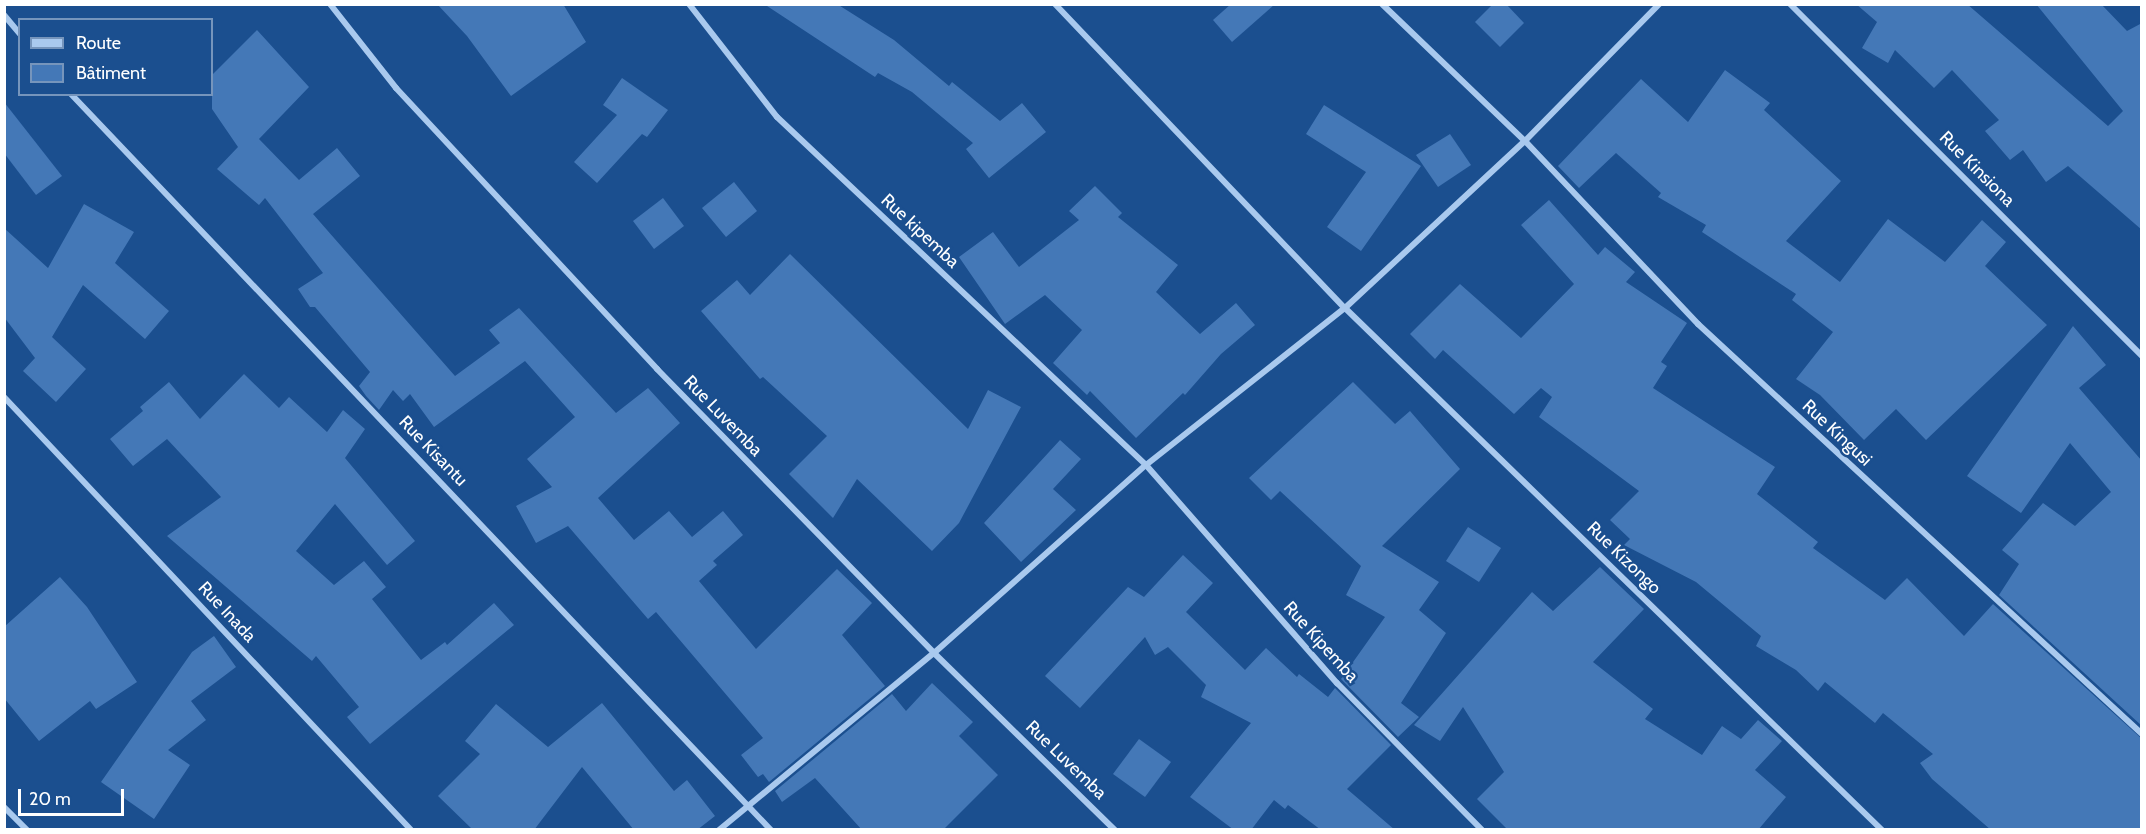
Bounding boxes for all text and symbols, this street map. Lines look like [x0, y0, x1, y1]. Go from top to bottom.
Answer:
legend [18, 18, 213, 96]
text: Route [76, 32, 121, 54]
text: Bâtiment [76, 62, 146, 84]
street label: Rue Kinsiona [1935, 127, 2019, 211]
street label: Rue kipemba [876, 189, 964, 273]
street label: Rue Luvemba [679, 371, 767, 461]
street label: Rue Kingusi [1798, 395, 1876, 471]
street label: Rue Kisantu [394, 411, 472, 491]
street label: Rue Kizongo [1582, 517, 1666, 599]
street label: Rue Inada [193, 577, 261, 647]
street label: Rue Kipemba [1279, 597, 1363, 687]
street label: Rue Luvemba [1021, 716, 1111, 804]
scale bar [21, 777, 128, 815]
text: 20 m [29, 788, 71, 810]

